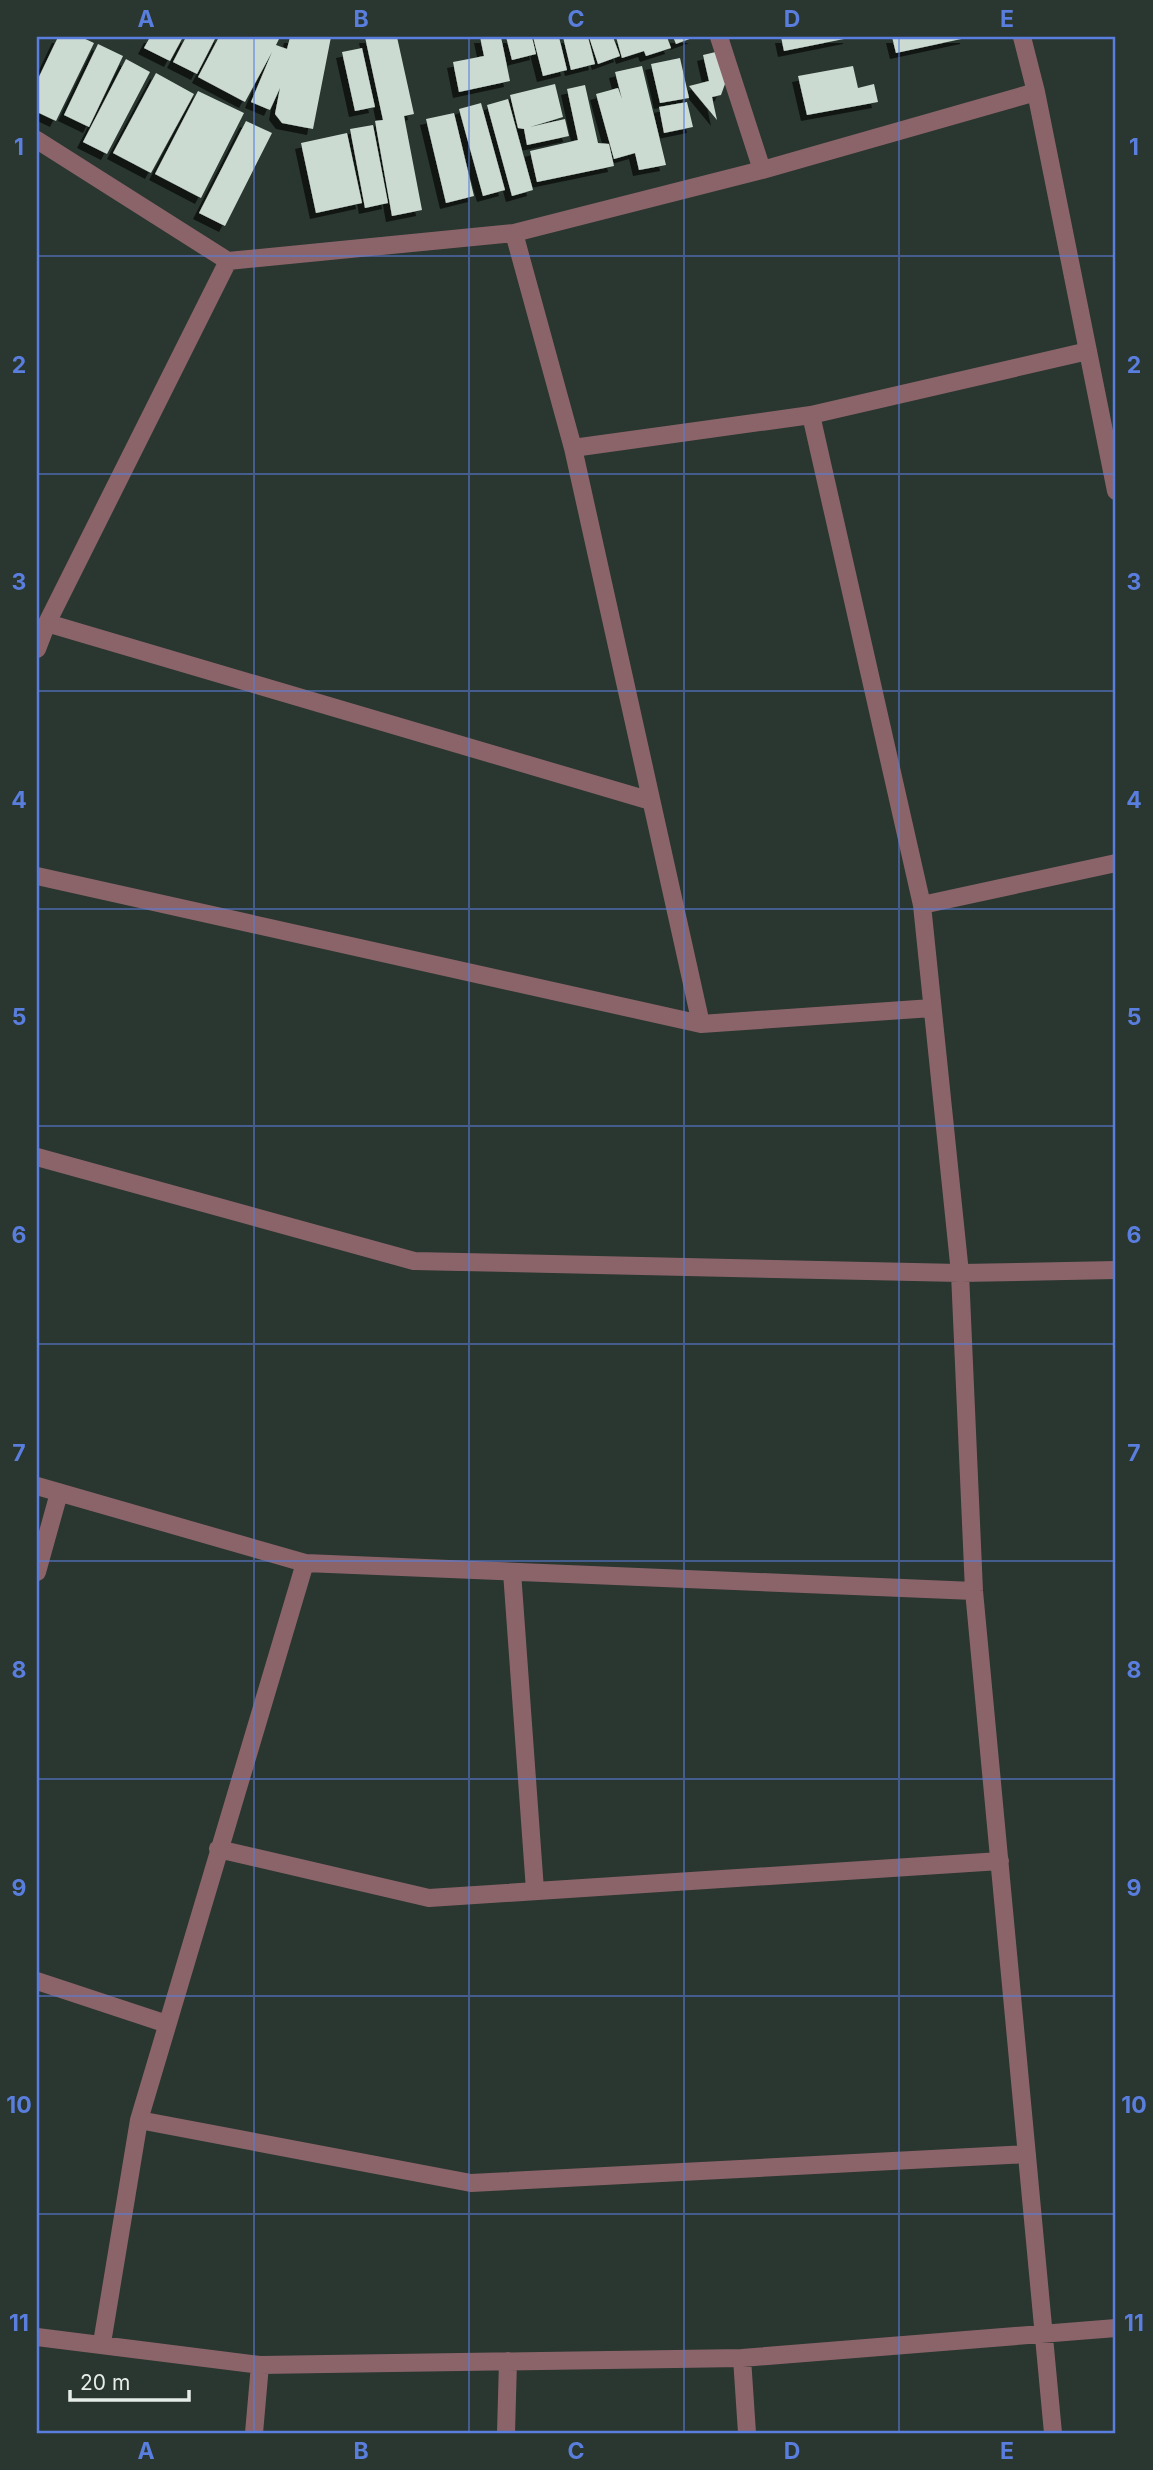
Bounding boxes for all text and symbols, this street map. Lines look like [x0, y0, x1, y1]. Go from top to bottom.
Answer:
text: A [137, 5, 155, 33]
text: B [353, 5, 369, 33]
text: C [567, 5, 585, 33]
text: D [784, 5, 800, 33]
text: E [1000, 5, 1014, 33]
text: 1 [14, 133, 24, 161]
text: 1 [1129, 133, 1139, 161]
text: 2 [12, 351, 26, 379]
text: 2 [1127, 351, 1141, 379]
text: 3 [12, 568, 26, 596]
text: 3 [1127, 568, 1141, 596]
text: 4 [11, 786, 27, 814]
text: 4 [1126, 786, 1142, 814]
text: 5 [12, 1003, 26, 1031]
text: 5 [1127, 1003, 1141, 1031]
text: 6 [12, 1221, 26, 1249]
text: 6 [1127, 1221, 1141, 1249]
text: 7 [12, 1439, 26, 1467]
text: 7 [1127, 1439, 1141, 1467]
text: 8 [12, 1656, 26, 1684]
text: 8 [1127, 1656, 1141, 1684]
text: 9 [12, 1874, 26, 1902]
text: 9 [1127, 1874, 1141, 1902]
text: 10 [6, 2091, 32, 2119]
text: 10 [1121, 2091, 1147, 2119]
text: 11 [9, 2309, 29, 2337]
text: 11 [1124, 2309, 1144, 2337]
scale bar [70, 2358, 189, 2402]
text: 20 m [80, 2370, 130, 2395]
text: A [137, 2437, 155, 2465]
text: B [353, 2437, 369, 2465]
text: C [567, 2437, 585, 2465]
text: D [784, 2437, 800, 2465]
text: E [1000, 2437, 1014, 2465]

